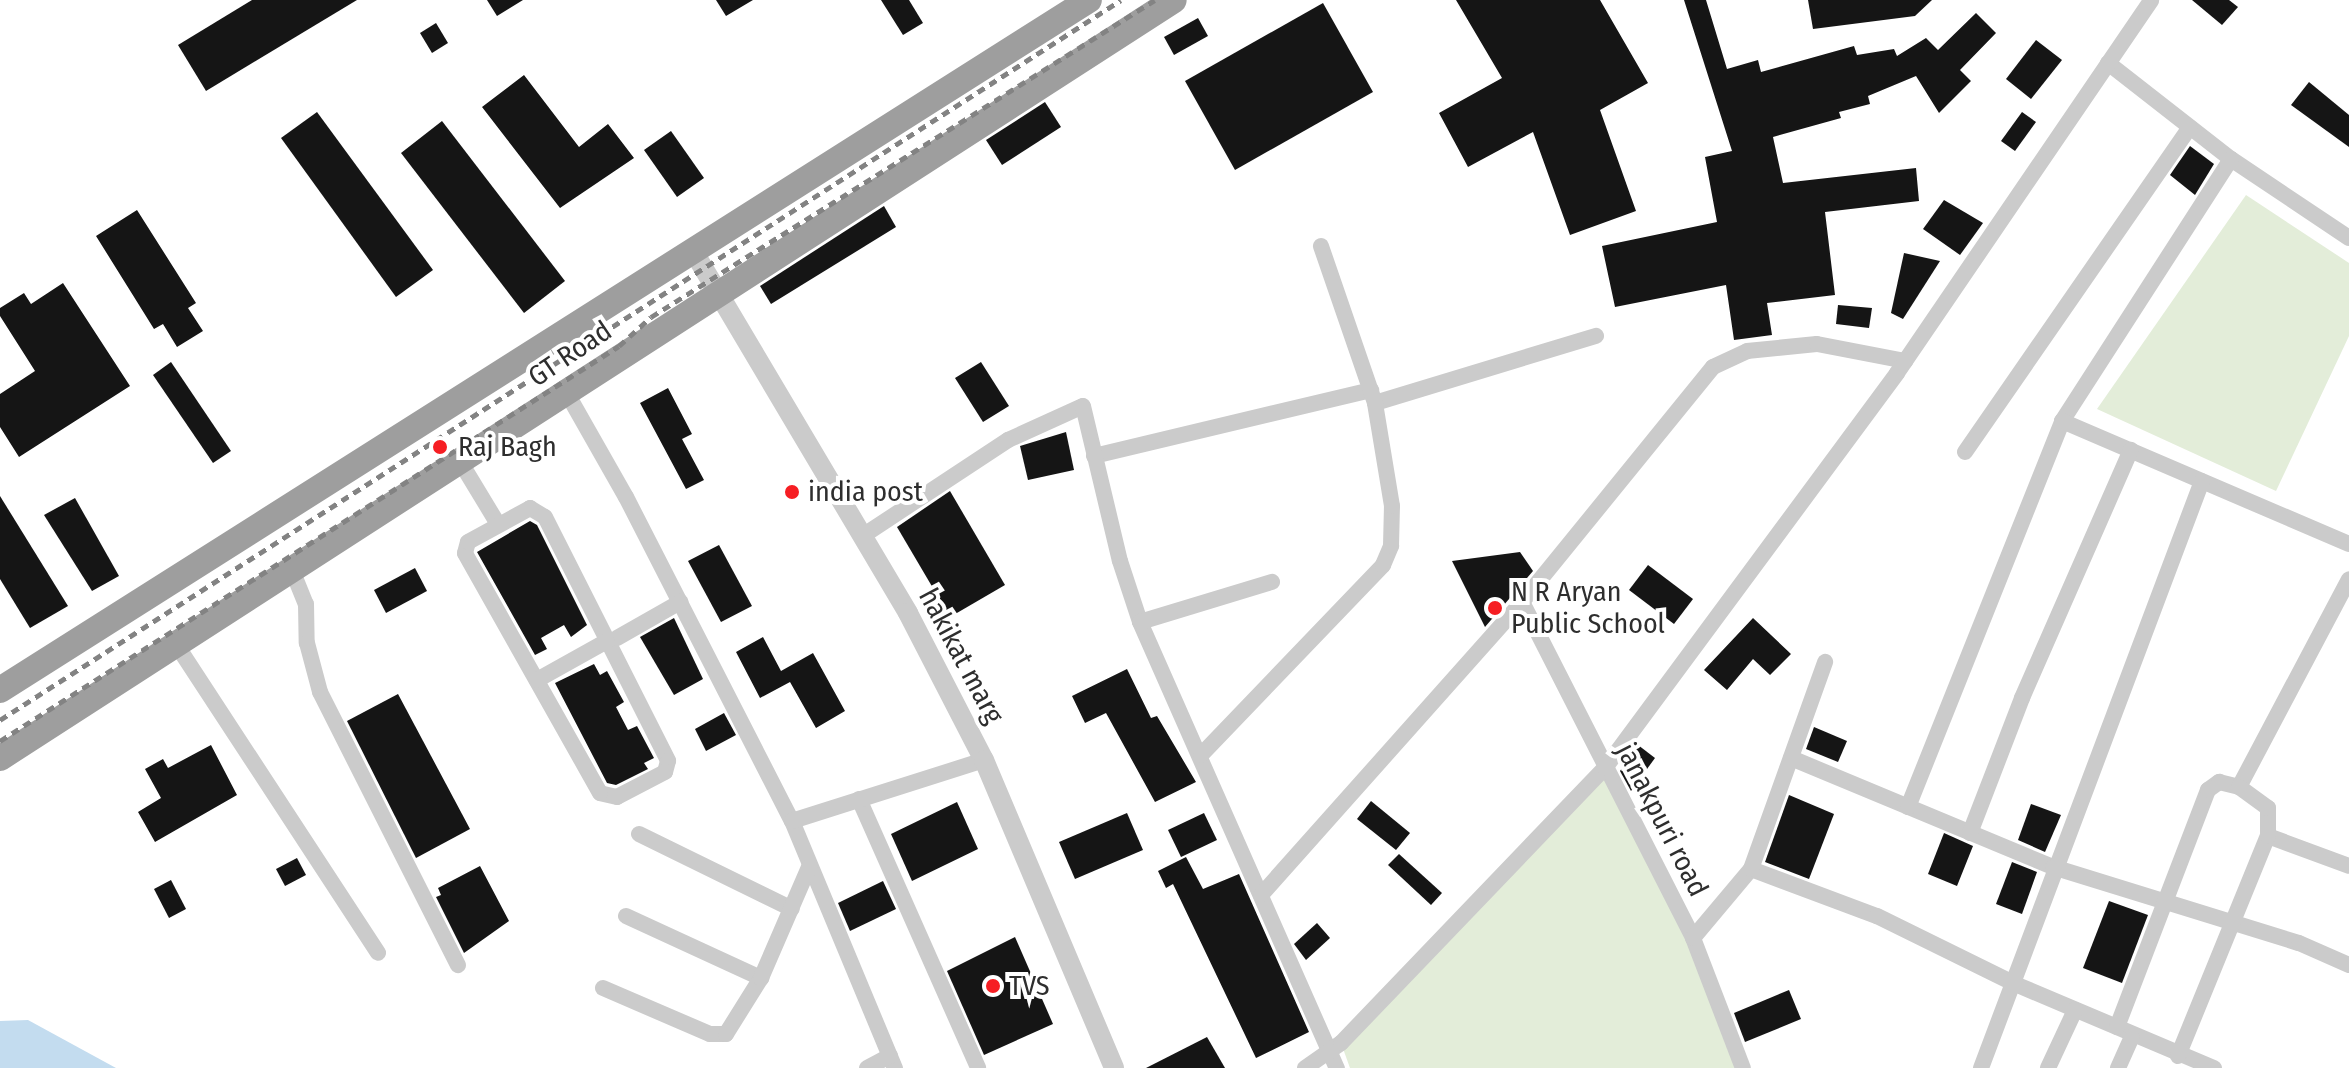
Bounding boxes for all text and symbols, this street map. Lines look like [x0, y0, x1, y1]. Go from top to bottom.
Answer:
street label: GT Road [522, 314, 618, 394]
place label: Raj Bagh [458, 430, 557, 464]
marker: Raj Bagh [429, 436, 451, 458]
place label: india post [808, 475, 923, 509]
marker: india post [783, 483, 801, 501]
place label: N R Aryan Public School [1511, 575, 1665, 641]
street label: hakikat marg [911, 583, 1011, 729]
marker: N R Aryan Public School [1486, 599, 1504, 617]
street label: janakpuri road [1609, 738, 1715, 902]
place label: TVS [1009, 969, 1050, 1003]
marker: TVS [984, 977, 1002, 995]

